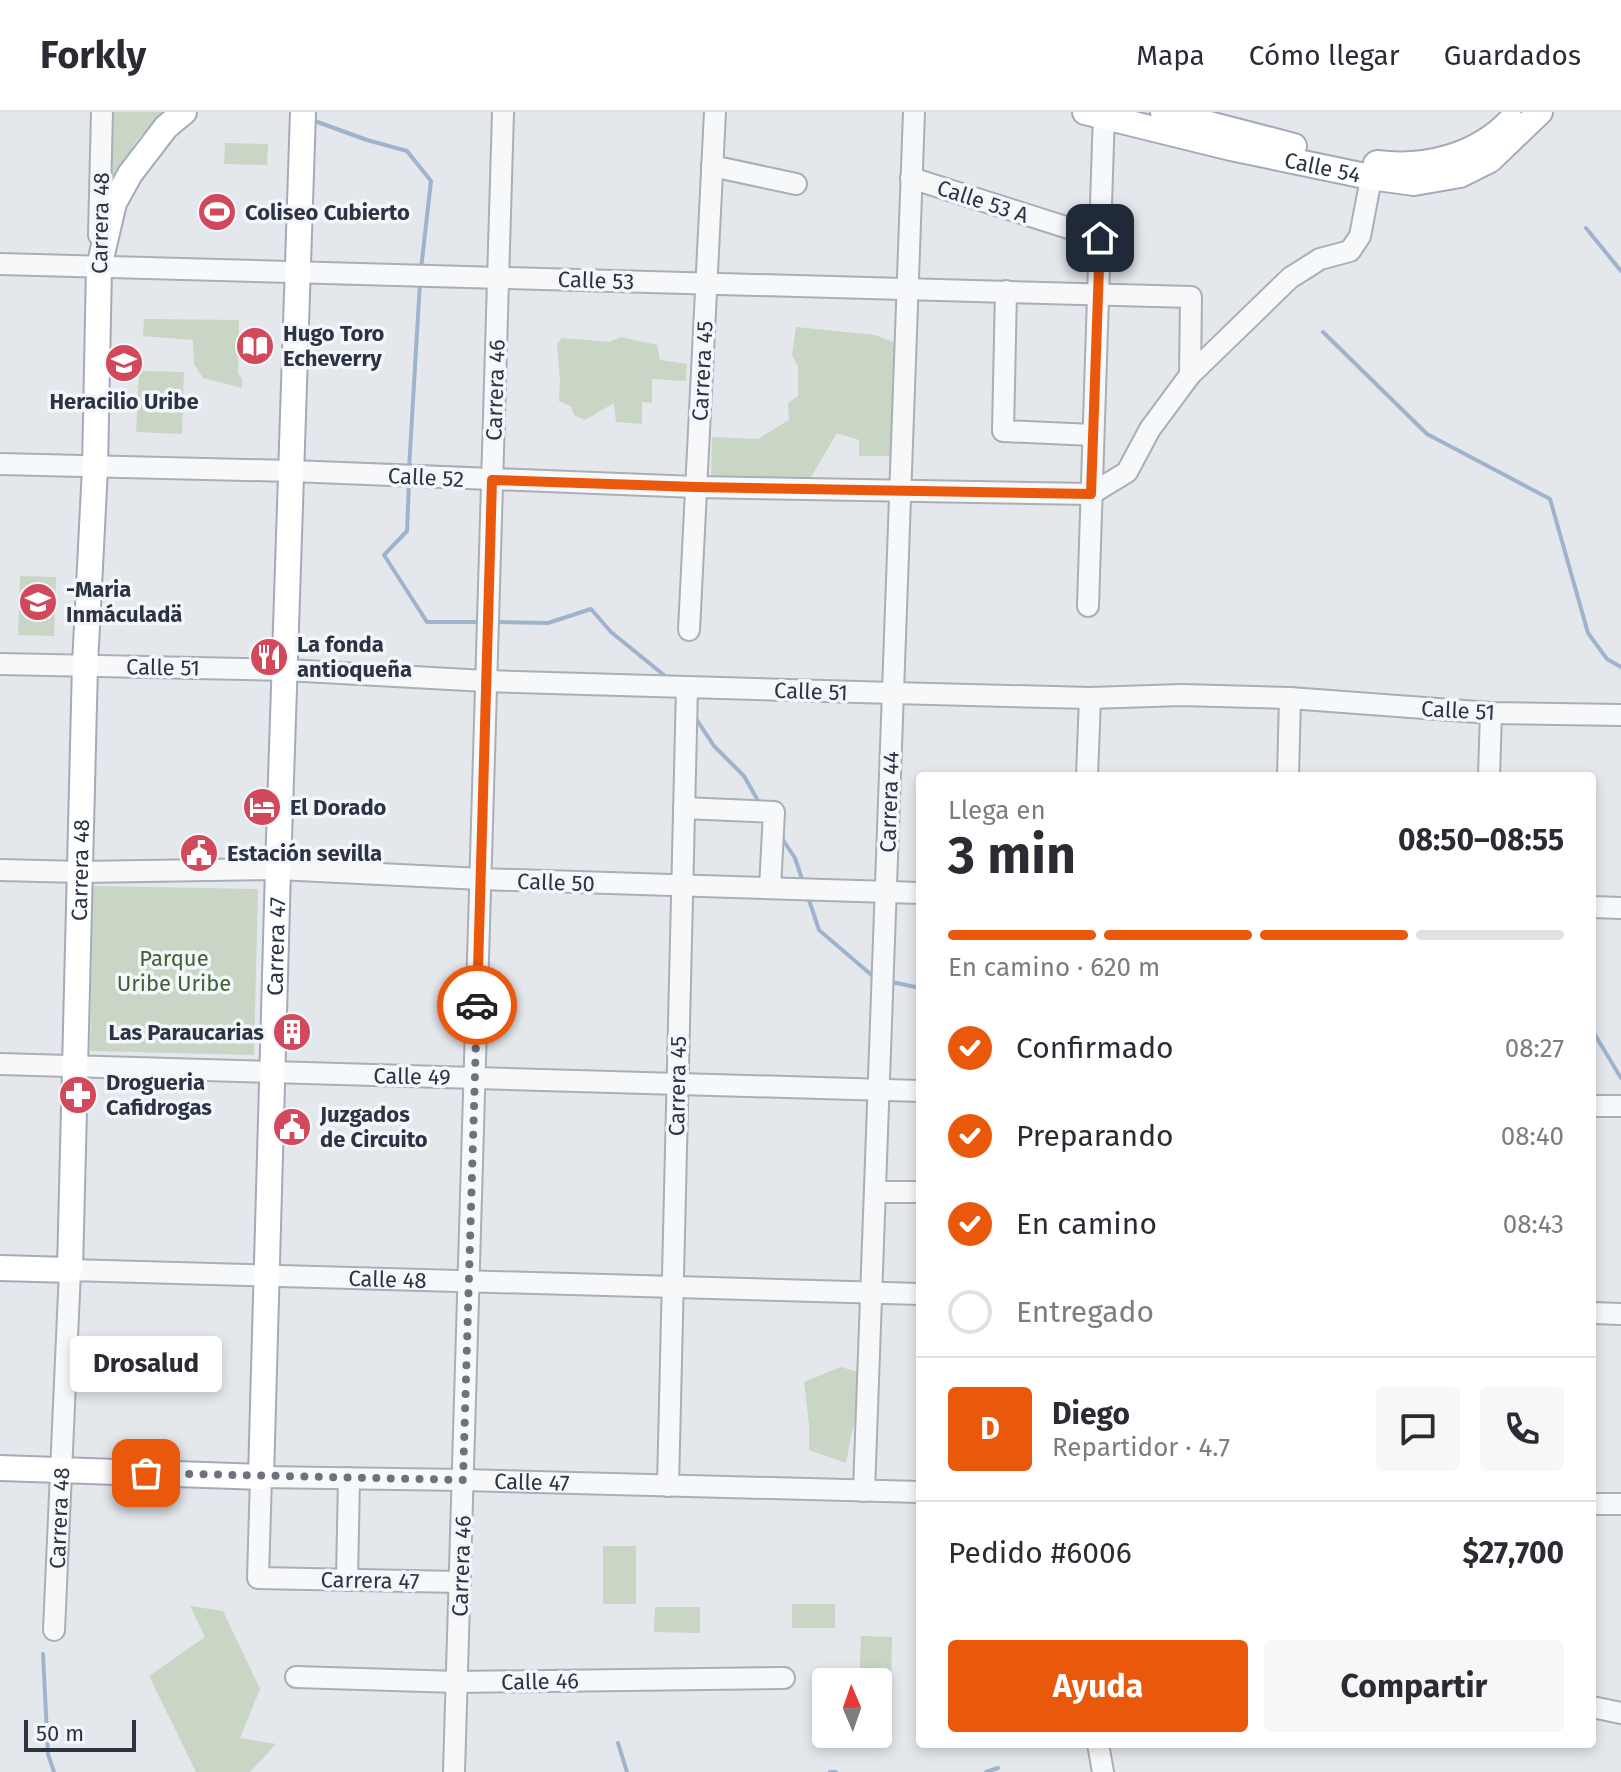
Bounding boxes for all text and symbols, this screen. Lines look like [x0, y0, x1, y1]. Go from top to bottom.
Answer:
text: Forkly [40, 32, 146, 78]
text: Mapa [1136, 39, 1205, 72]
text: Cómo llegar [1249, 39, 1400, 72]
text: Guardados [1444, 39, 1581, 72]
street label: Calle 54 [1282, 147, 1363, 189]
street label: Carrera 48 [86, 172, 115, 274]
street label: Calle 53 A [934, 174, 1032, 229]
sports icon: Coliseo Cubierto [196, 191, 238, 233]
place label: Coliseo Cubierto [245, 199, 410, 226]
pin [1066, 204, 1134, 272]
icon: home [1078, 216, 1122, 260]
street label: Calle 53 [557, 266, 635, 295]
place label: Hugo Toro Echeverry [283, 320, 385, 372]
street label: Carrera 45 [686, 320, 719, 422]
library icon: Hugo Toro Echeverry [234, 325, 276, 367]
street label: Carrera 46 [480, 339, 511, 441]
school or university icon: Heracilio Uribe [103, 342, 145, 384]
place label: Heracilio Uribe [49, 388, 199, 415]
street label: Calle 52 [387, 462, 465, 493]
place label: -Maria Inmáculadä [66, 576, 182, 628]
school or university icon: -Maria Inmáculadä [17, 581, 59, 623]
place label: La fonda antioqueña [297, 631, 412, 683]
restaurant icon: La fonda antioqueña [248, 636, 290, 678]
street label: Calle 51 [126, 653, 200, 682]
street label: Calle 51 [774, 677, 848, 706]
street label: Calle 51 [1420, 695, 1496, 726]
street label: Carrera 44 [874, 751, 905, 853]
hotel icon: El Dorado [241, 786, 283, 828]
place label: El Dorado [290, 794, 387, 821]
text: Llega en [948, 795, 1046, 826]
street label: Carrera 48 [66, 819, 95, 921]
text: 08:50–08:55 [1398, 822, 1564, 858]
text: 3 min [948, 824, 1076, 887]
public building icon: Estación sevilla [178, 832, 220, 874]
place label: Estación sevilla [227, 840, 382, 867]
street label: Calle 50 [517, 868, 595, 897]
street label: Carrera 47 [261, 896, 291, 996]
park label: Parque Uribe Uribe [117, 945, 231, 997]
text: En camino · 620 m [948, 952, 1160, 983]
courier [437, 965, 517, 1045]
icon: car [455, 983, 499, 1027]
building icon: Las Paraucarias [271, 1011, 313, 1053]
place label: Las Paraucarias [109, 1019, 264, 1046]
icon: check [948, 1026, 992, 1070]
text: Confirmado [1016, 1030, 1174, 1066]
text: 08:27 [1505, 1033, 1564, 1064]
street label: Carrera 45 [663, 1036, 692, 1136]
street label: Calle 49 [373, 1062, 451, 1091]
place label: Drogueria Cafidrogas [106, 1069, 212, 1121]
pharmacy icon: Drogueria Cafidrogas [57, 1074, 99, 1116]
place label: Juzgados de Circuito [319, 1101, 428, 1153]
public building icon: Juzgados de Circuito [271, 1106, 313, 1148]
icon: check [948, 1114, 992, 1158]
text: Preparando [1016, 1118, 1174, 1154]
text: 08:40 [1501, 1121, 1564, 1152]
icon: check [948, 1202, 992, 1246]
text: En camino [1016, 1206, 1157, 1242]
text: 08:43 [1503, 1209, 1564, 1240]
street label: Calle 48 [348, 1265, 427, 1294]
text: Entregado [1016, 1294, 1154, 1330]
callout: Drosalud [70, 1337, 222, 1393]
text: Drosalud [93, 1348, 199, 1379]
button: chat [1376, 1387, 1460, 1471]
button: phone [1480, 1387, 1564, 1471]
text: Diego [1052, 1396, 1130, 1432]
text: D [980, 1411, 1000, 1447]
text: Repartidor · 4.7 [1052, 1432, 1230, 1463]
pin [112, 1439, 180, 1507]
icon: bag [124, 1451, 168, 1495]
street label: Carrera 48 [44, 1467, 75, 1570]
street label: Calle 47 [494, 1468, 570, 1497]
street label: Carrera 46 [446, 1515, 477, 1617]
text: Pedido #6006 [948, 1535, 1132, 1571]
text: $27,700 [1463, 1535, 1564, 1571]
street label: Carrera 47 [320, 1566, 420, 1595]
button: Ayuda [948, 1640, 1248, 1732]
button: Compartir [1264, 1640, 1564, 1732]
street label: Calle 46 [501, 1667, 579, 1696]
north arrow [812, 1668, 892, 1748]
map controls [812, 1668, 892, 1748]
scale bar [24, 1716, 136, 1752]
text: 50 m [36, 1720, 84, 1747]

